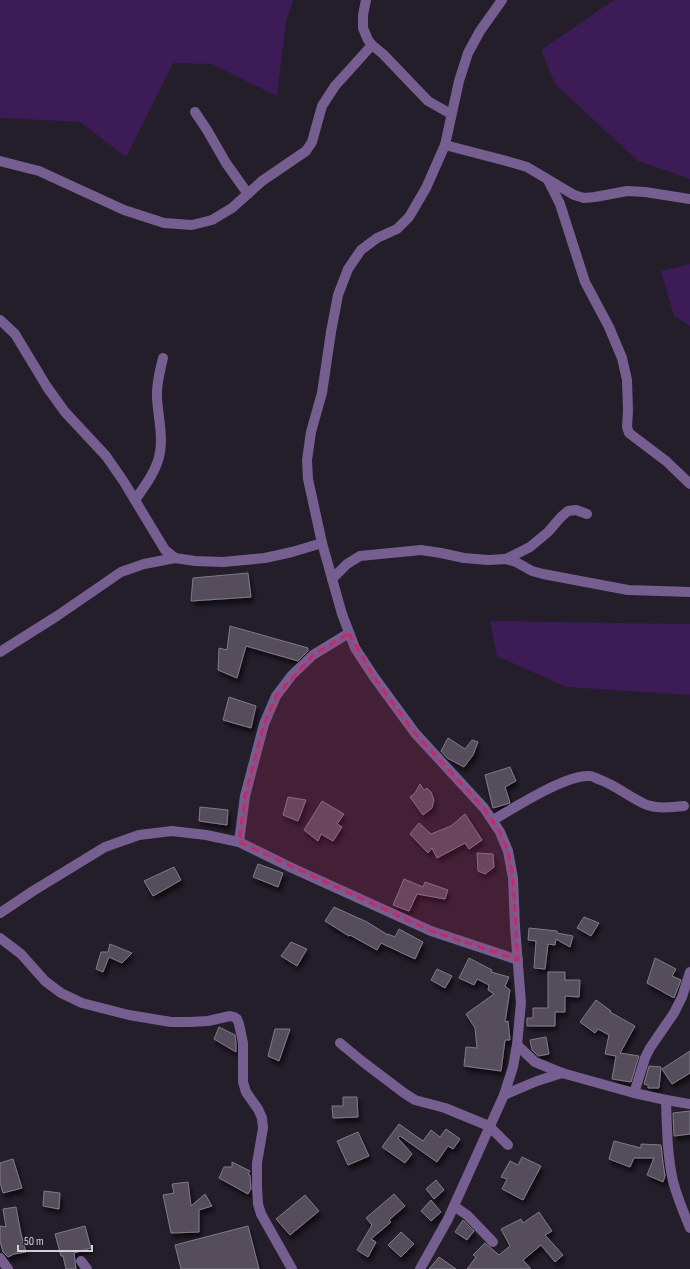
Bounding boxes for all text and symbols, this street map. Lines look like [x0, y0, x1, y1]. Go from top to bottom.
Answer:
scale bar [18, 1227, 92, 1253]
text: 50 m [24, 1234, 44, 1249]

